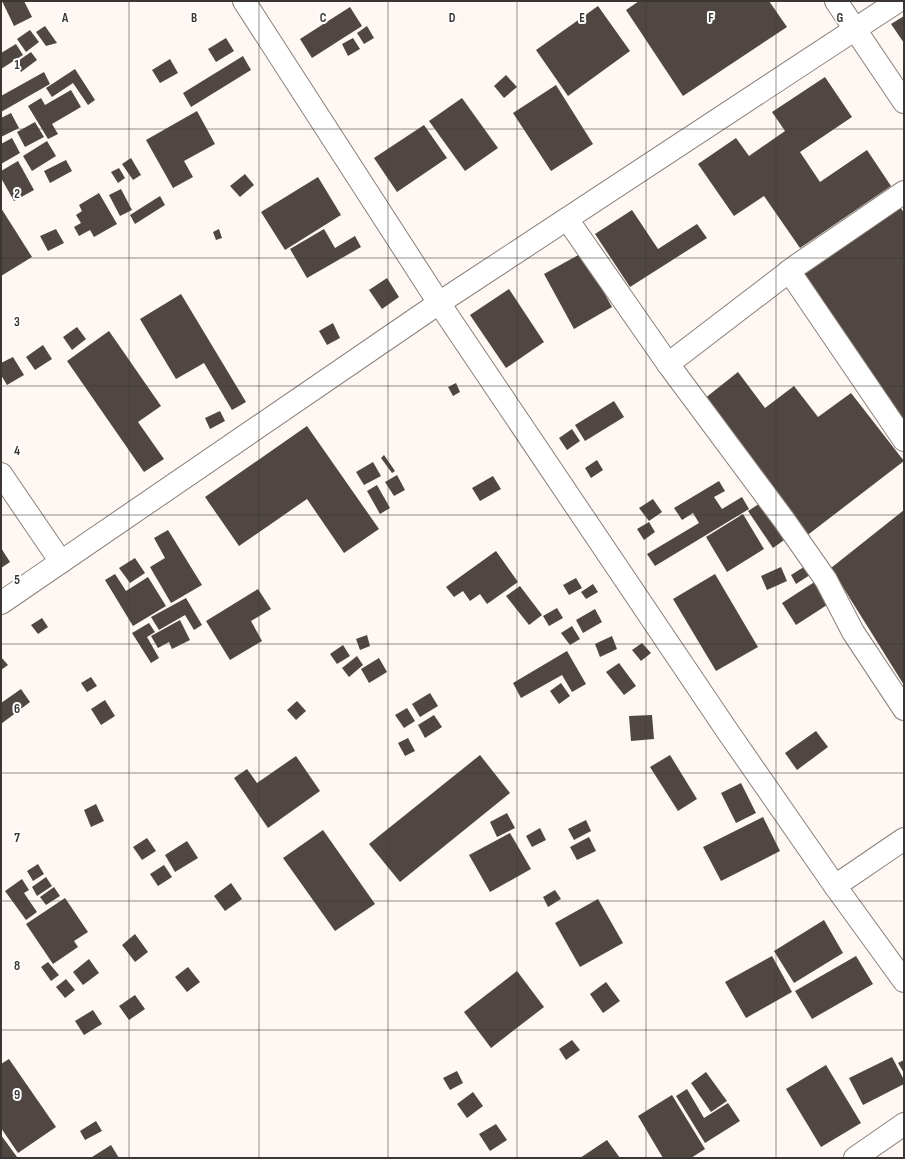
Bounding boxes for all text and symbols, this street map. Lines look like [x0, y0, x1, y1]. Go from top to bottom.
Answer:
text: A [61, 10, 69, 26]
text: B [191, 10, 197, 26]
text: C [320, 10, 327, 26]
text: D [449, 10, 456, 26]
text: E [579, 10, 585, 26]
text: F [708, 10, 714, 26]
text: G [837, 10, 844, 26]
text: 1 [14, 57, 20, 73]
text: 2 [14, 186, 20, 202]
text: 3 [14, 314, 20, 330]
text: 4 [14, 443, 20, 459]
text: 5 [14, 572, 20, 588]
text: 6 [14, 701, 20, 717]
text: 7 [14, 830, 20, 846]
text: 8 [14, 958, 20, 974]
text: 9 [14, 1087, 20, 1103]

